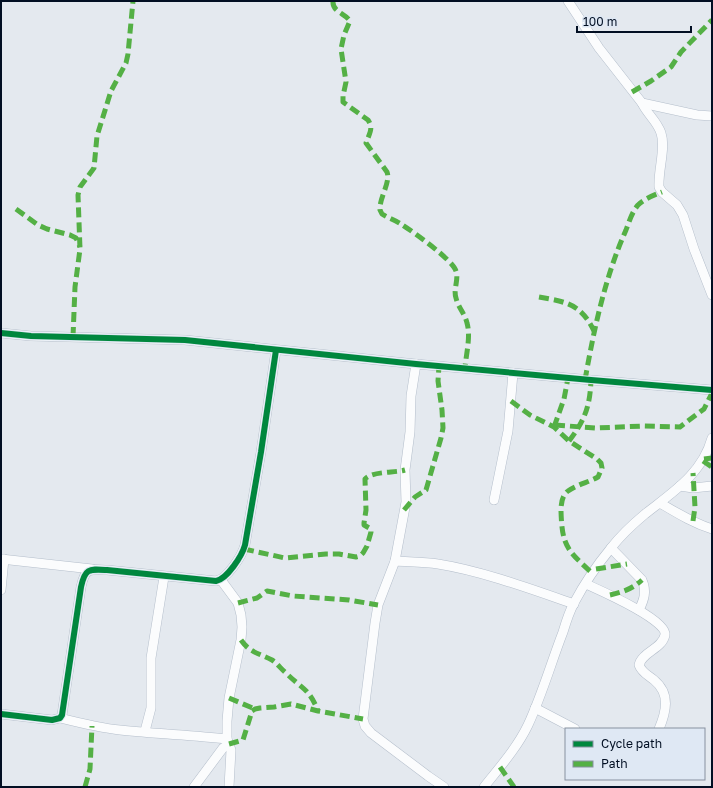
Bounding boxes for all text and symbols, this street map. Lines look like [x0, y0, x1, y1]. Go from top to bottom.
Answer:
scale bar [577, 8, 691, 34]
text: 100 m [583, 14, 617, 29]
legend [565, 728, 705, 780]
text: Cycle path [601, 736, 662, 751]
text: Path [601, 756, 628, 771]

